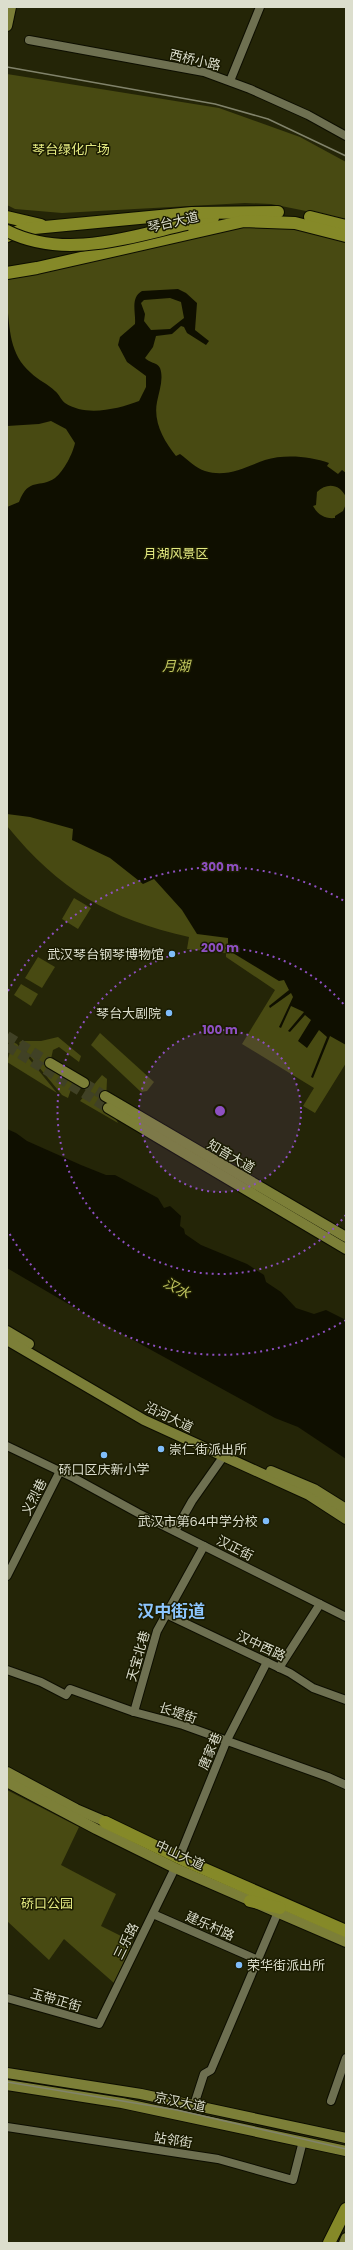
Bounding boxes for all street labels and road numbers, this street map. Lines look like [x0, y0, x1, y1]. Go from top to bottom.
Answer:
street label: 西桥小路 [168, 45, 222, 75]
street label: 琴台大道 [146, 207, 200, 237]
street label: 知音大道 [204, 1135, 258, 1177]
street label: 沿河大道 [141, 1397, 197, 1437]
street label: 义烈巷 [17, 1475, 51, 1519]
street label: 汉正街 [213, 1531, 257, 1565]
street label: 汉中西路 [233, 1626, 289, 1666]
street label: 天宝北巷 [122, 1628, 154, 1684]
street label: 长堤街 [157, 1698, 199, 1728]
street label: 唐家巷 [194, 1729, 226, 1773]
street label: 中山大道 [152, 1835, 208, 1875]
street label: 建乐村路 [182, 1907, 238, 1945]
street label: 三乐路 [109, 1919, 143, 1963]
street label: 玉带正街 [28, 1984, 84, 2016]
street label: 京汉大道 [153, 2087, 207, 2117]
street label: 站邻街 [152, 2128, 194, 2152]

